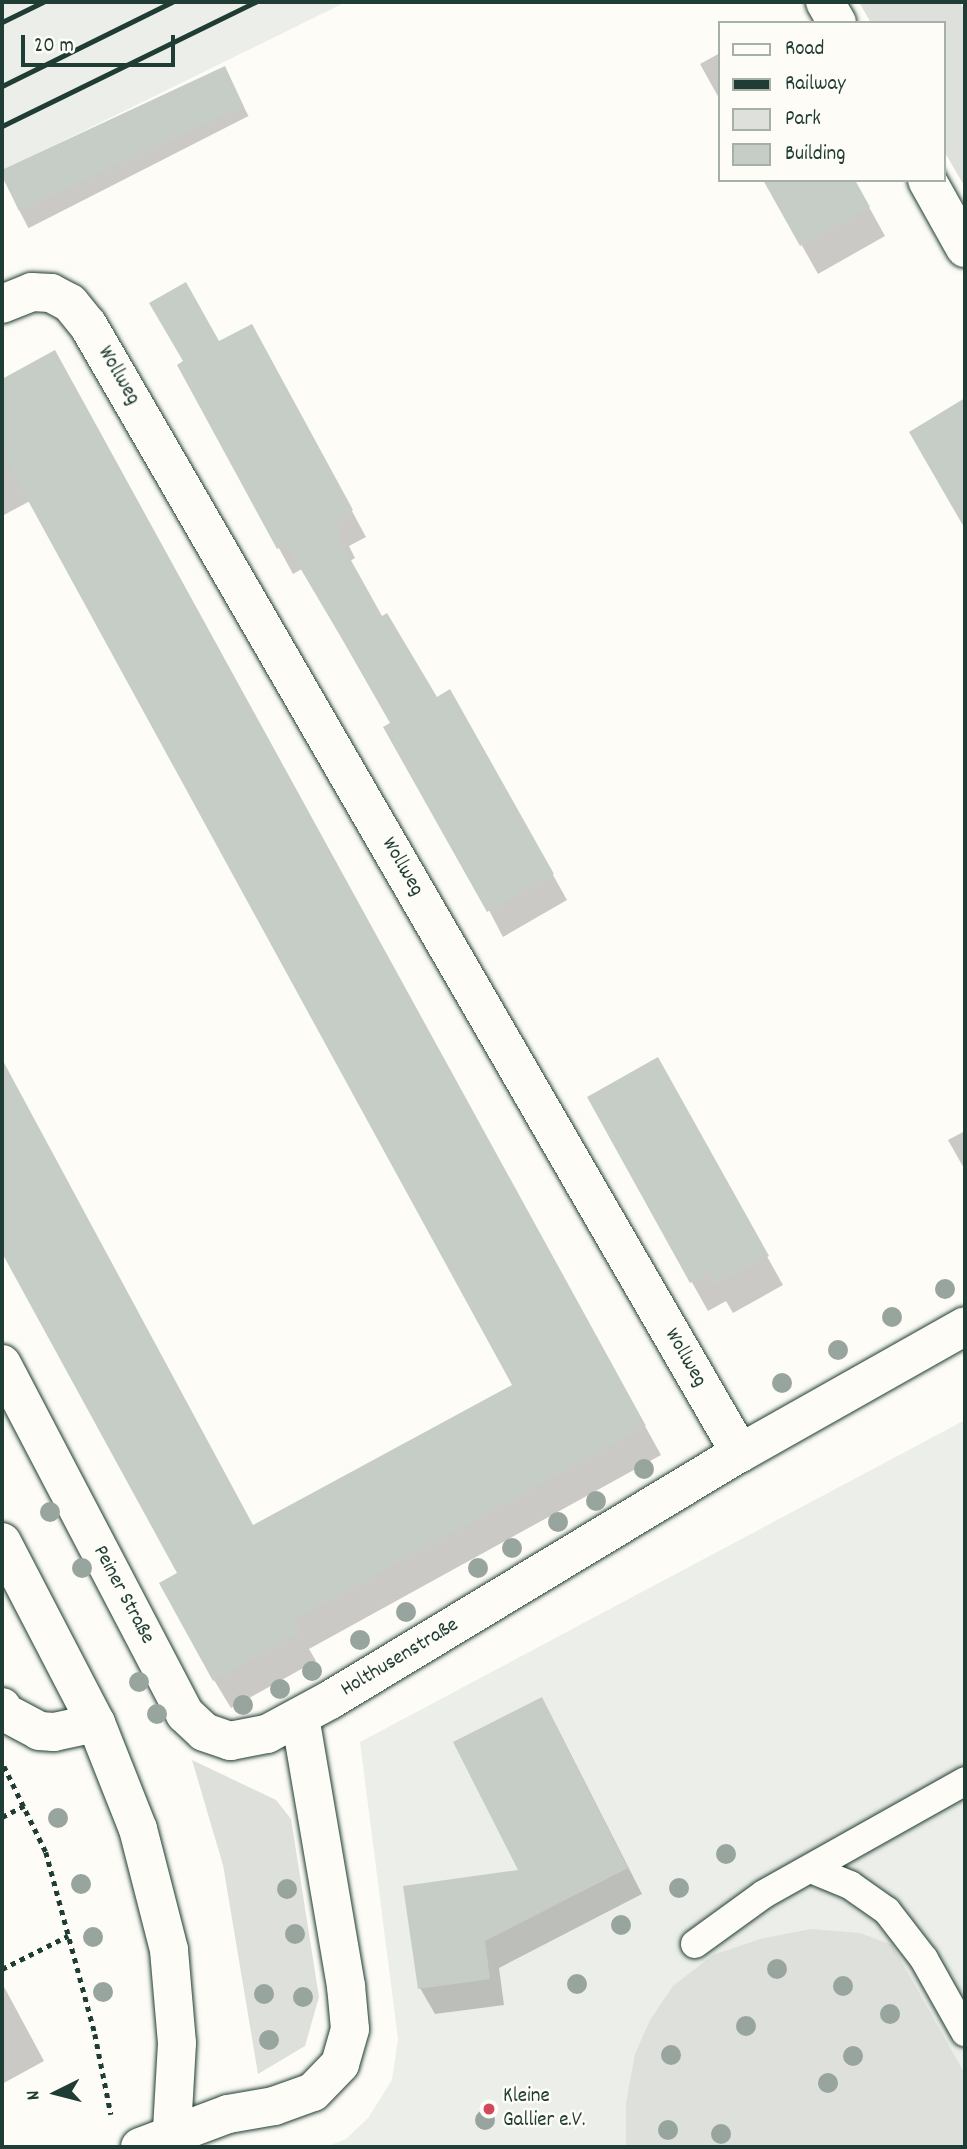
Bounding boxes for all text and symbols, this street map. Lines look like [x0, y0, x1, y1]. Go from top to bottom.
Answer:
scale bar [24, 21, 178, 65]
legend [718, 21, 946, 182]
text: 20 m [34, 32, 74, 62]
text: Road [785, 35, 824, 65]
text: Railway [785, 70, 846, 100]
text: Park [785, 105, 821, 135]
text: Building [785, 140, 845, 170]
street label: Wollweg [91, 342, 145, 410]
street label: Wollweg [375, 833, 429, 901]
street label: Wollweg [658, 1324, 712, 1392]
street label: Peiner Straße [87, 1541, 159, 1649]
street label: Holthusenstraße [337, 1613, 463, 1703]
north arrow [21, 2058, 91, 2128]
place label: Kleine Gallier e.V. [503, 2084, 585, 2134]
text: N [21, 2089, 49, 2101]
marker: Kleine Gallier e.V. [481, 2101, 497, 2117]

